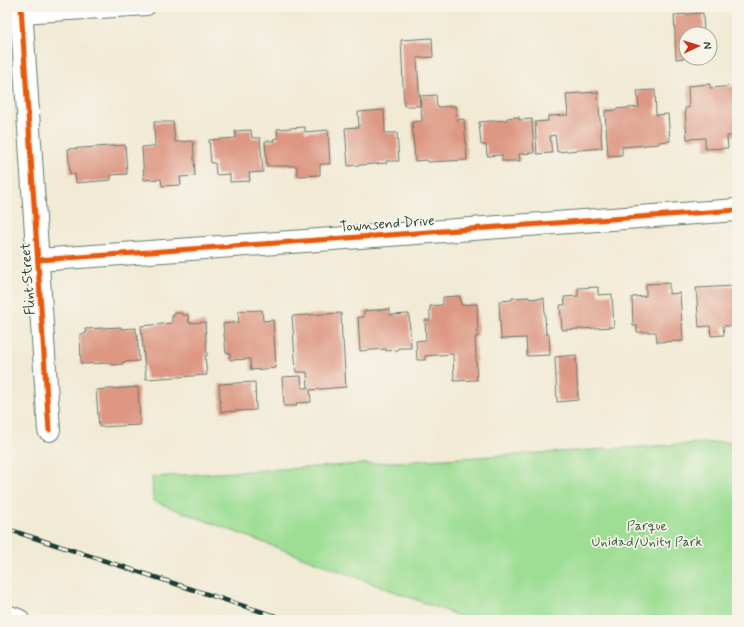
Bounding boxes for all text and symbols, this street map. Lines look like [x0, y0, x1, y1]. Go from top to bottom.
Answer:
north arrow [678, 26, 718, 66]
text: N [700, 41, 714, 50]
street label: Townsend Drive [339, 212, 435, 236]
street label: Flint Street [16, 242, 40, 316]
park label: Parque Unidad/Unity Park [591, 517, 703, 551]

